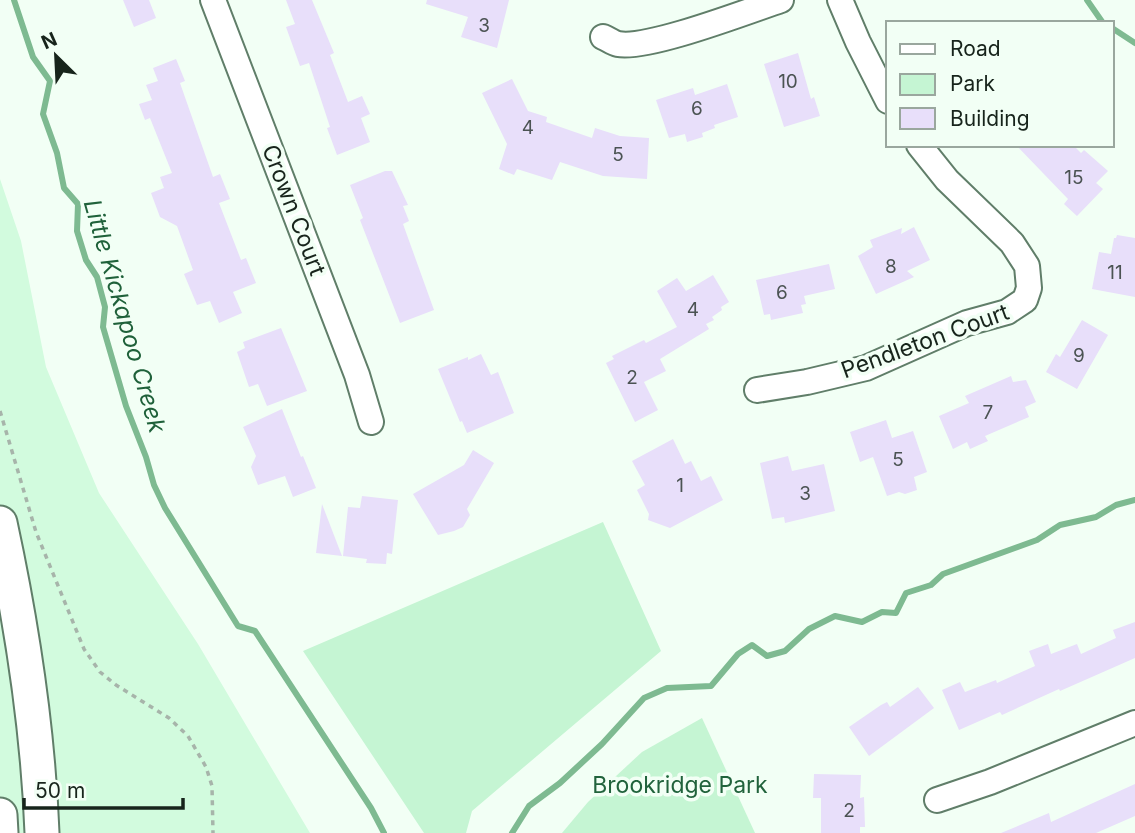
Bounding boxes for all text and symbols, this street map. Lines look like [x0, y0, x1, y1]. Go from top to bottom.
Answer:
house number: 3 [478, 14, 490, 37]
north arrow [21, 21, 91, 91]
legend [886, 21, 1114, 147]
text: N [38, 27, 61, 54]
text: Road [950, 36, 1001, 61]
house number: 10 [778, 70, 798, 93]
text: Park [950, 71, 995, 96]
house number: 6 [691, 97, 703, 120]
text: Building [950, 106, 1030, 131]
house number: 4 [522, 116, 534, 139]
street label: Crown Court [256, 141, 332, 280]
house number: 5 [612, 143, 624, 166]
house number: 15 [1064, 166, 1084, 189]
water label: Little Kickapoo Creek [78, 196, 172, 437]
house number: 8 [885, 255, 897, 278]
house number: 11 [1107, 261, 1123, 284]
house number: 6 [776, 281, 788, 304]
street label: Pendleton Court [837, 297, 1013, 384]
house number: 4 [687, 298, 699, 321]
house number: 9 [1073, 344, 1085, 367]
house number: 2 [626, 366, 638, 389]
house number: 7 [983, 401, 993, 424]
house number: 5 [892, 448, 904, 471]
house number: 1 [676, 474, 684, 497]
house number: 3 [799, 482, 811, 505]
scale bar [24, 766, 184, 810]
park label: Brookridge Park [592, 771, 768, 799]
text: 50 m [35, 778, 85, 803]
house number: 2 [843, 799, 855, 822]

